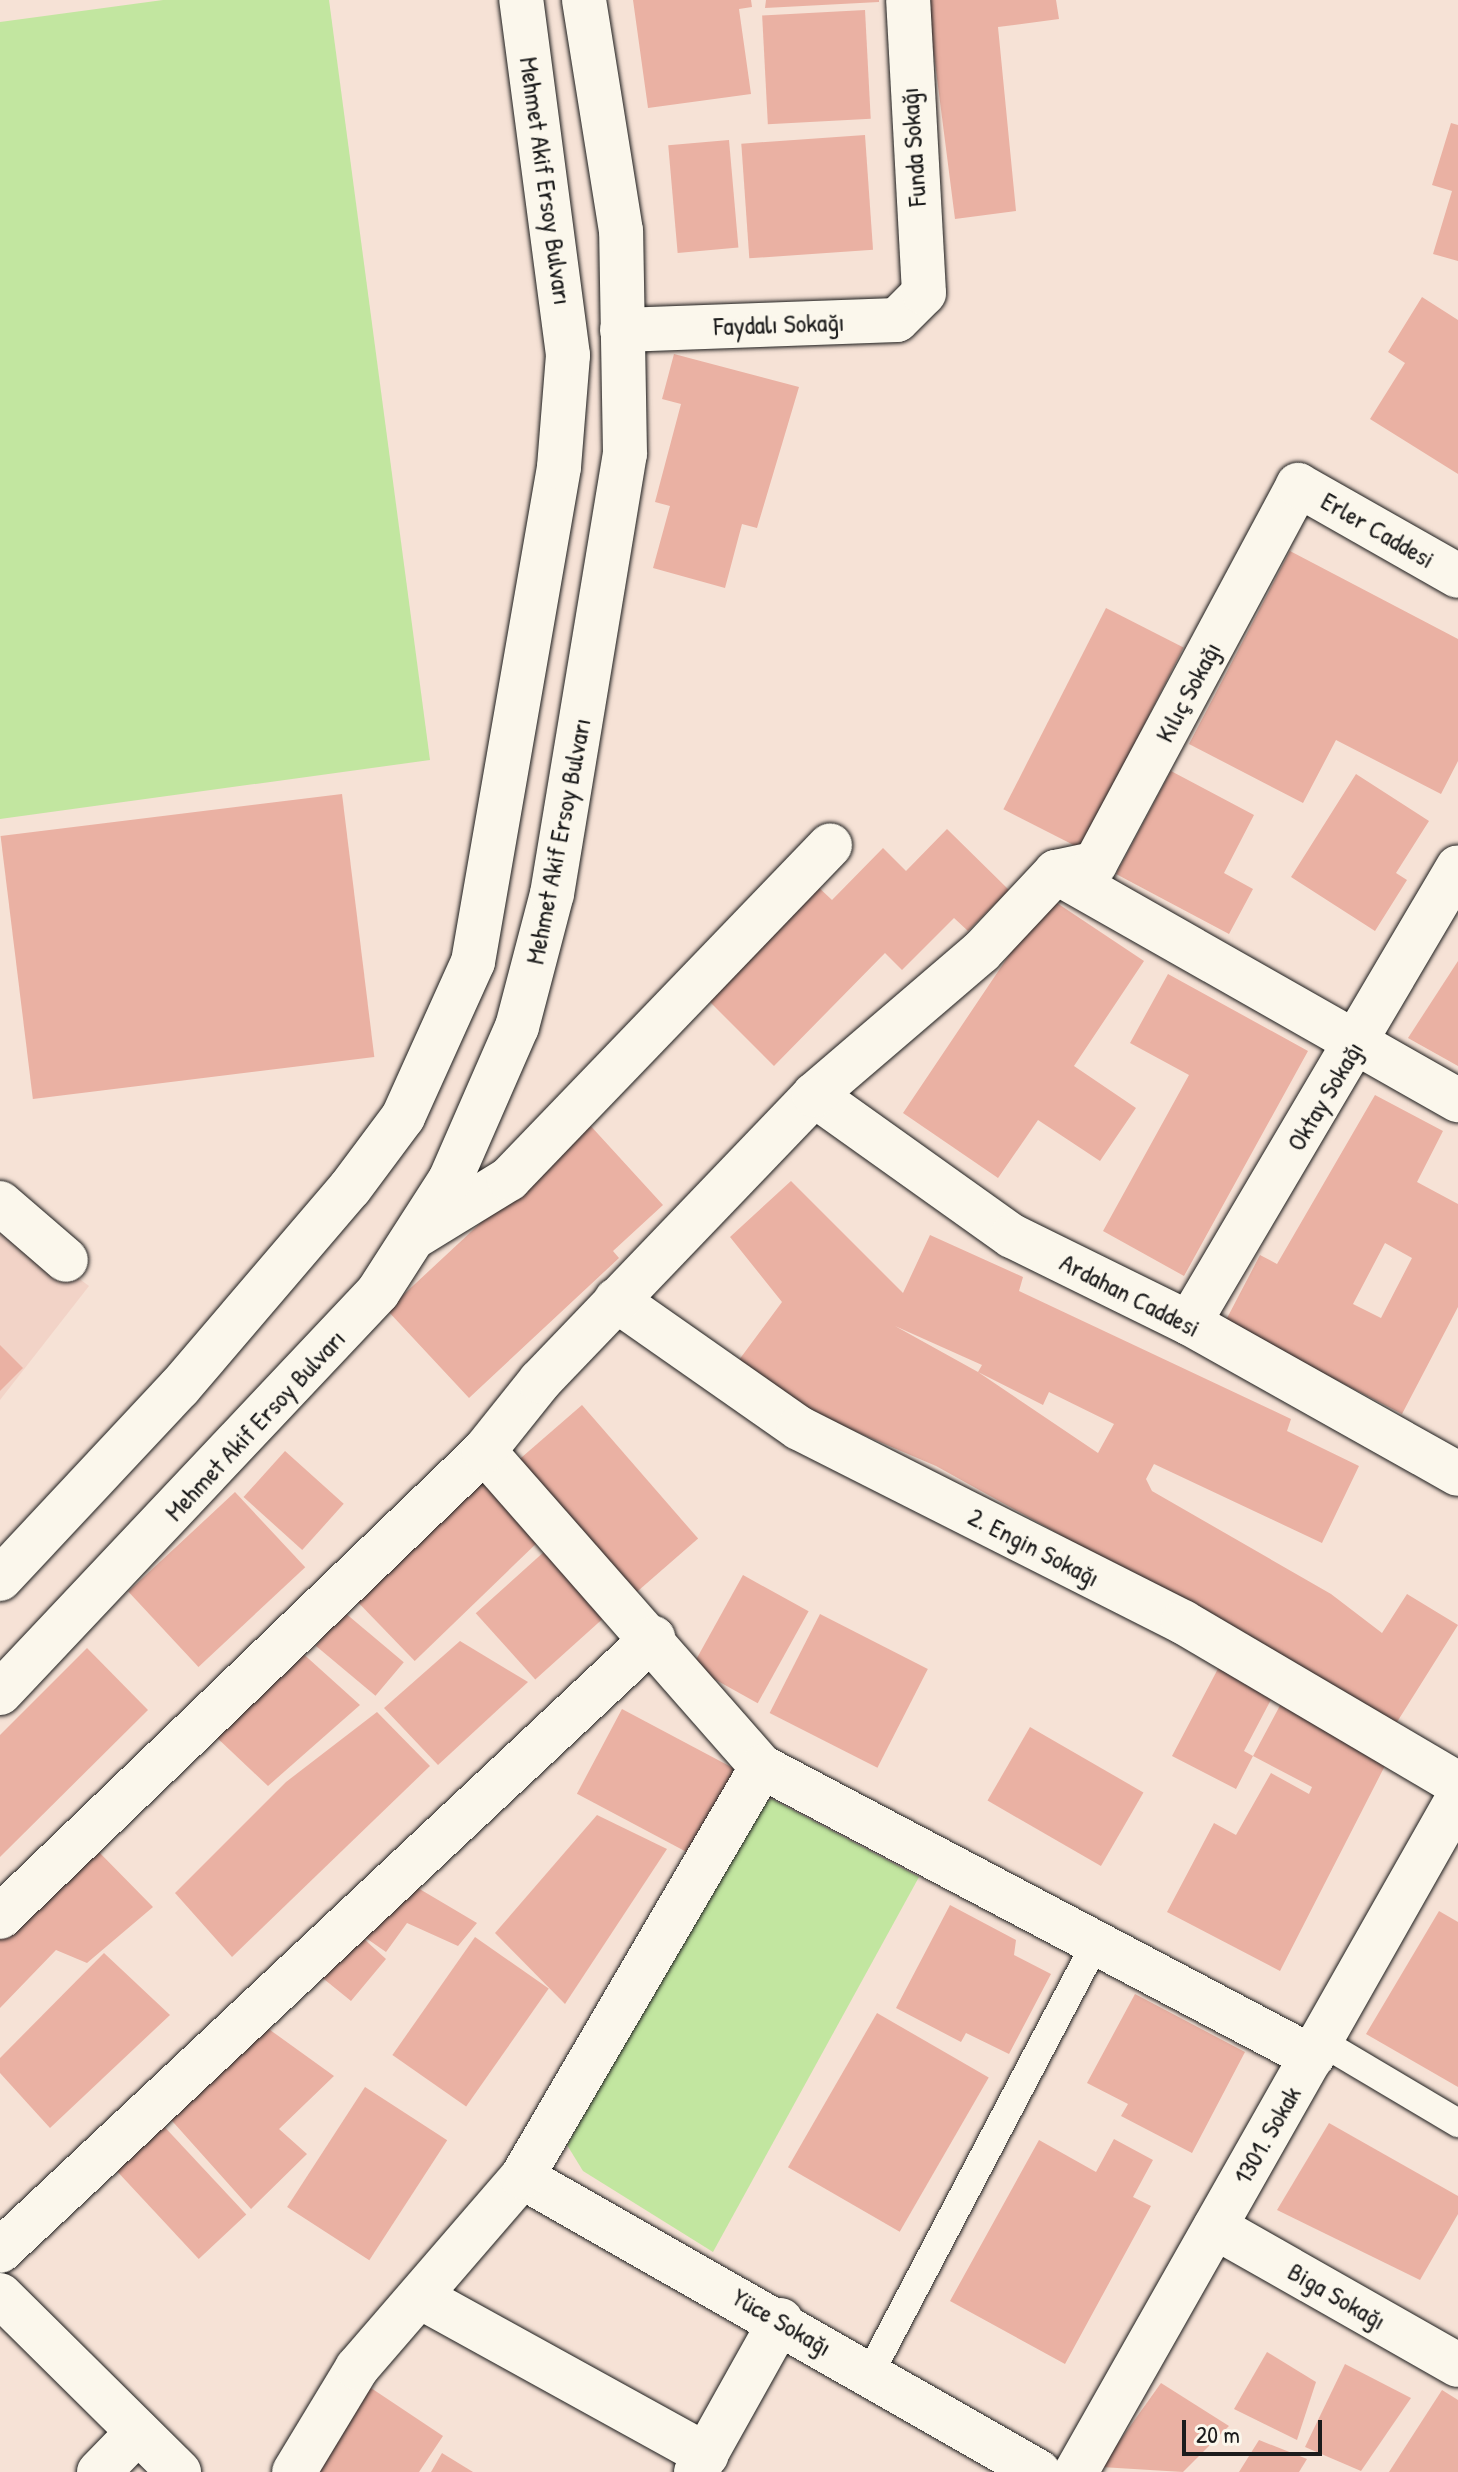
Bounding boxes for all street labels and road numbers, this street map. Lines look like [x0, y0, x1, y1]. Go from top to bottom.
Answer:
street label: Mehmet Akif Ersoy Bulvarı [513, 55, 579, 307]
street label: Funda Sokağı [893, 87, 933, 207]
street label: Faydalı Sokağı [713, 306, 845, 342]
street label: Erler Caddesi [1316, 485, 1440, 575]
street label: Kılıç Sokağı [1149, 637, 1227, 747]
street label: Mehmet Akif Ersoy Bulvarı [519, 715, 597, 967]
street label: Oktay Sokağı [1280, 1036, 1370, 1156]
street label: Ardahan Caddesi [1055, 1246, 1205, 1344]
street label: Mehmet Akif Ersoy Bulvarı [158, 1323, 352, 1527]
street label: 2. Engin Sokağı [963, 1501, 1105, 1593]
street label: 1301. Sokak [1227, 2080, 1307, 2190]
street label: Biga Sokağı [1283, 2256, 1391, 2336]
street label: Yüce Sokağı [727, 2281, 837, 2363]

